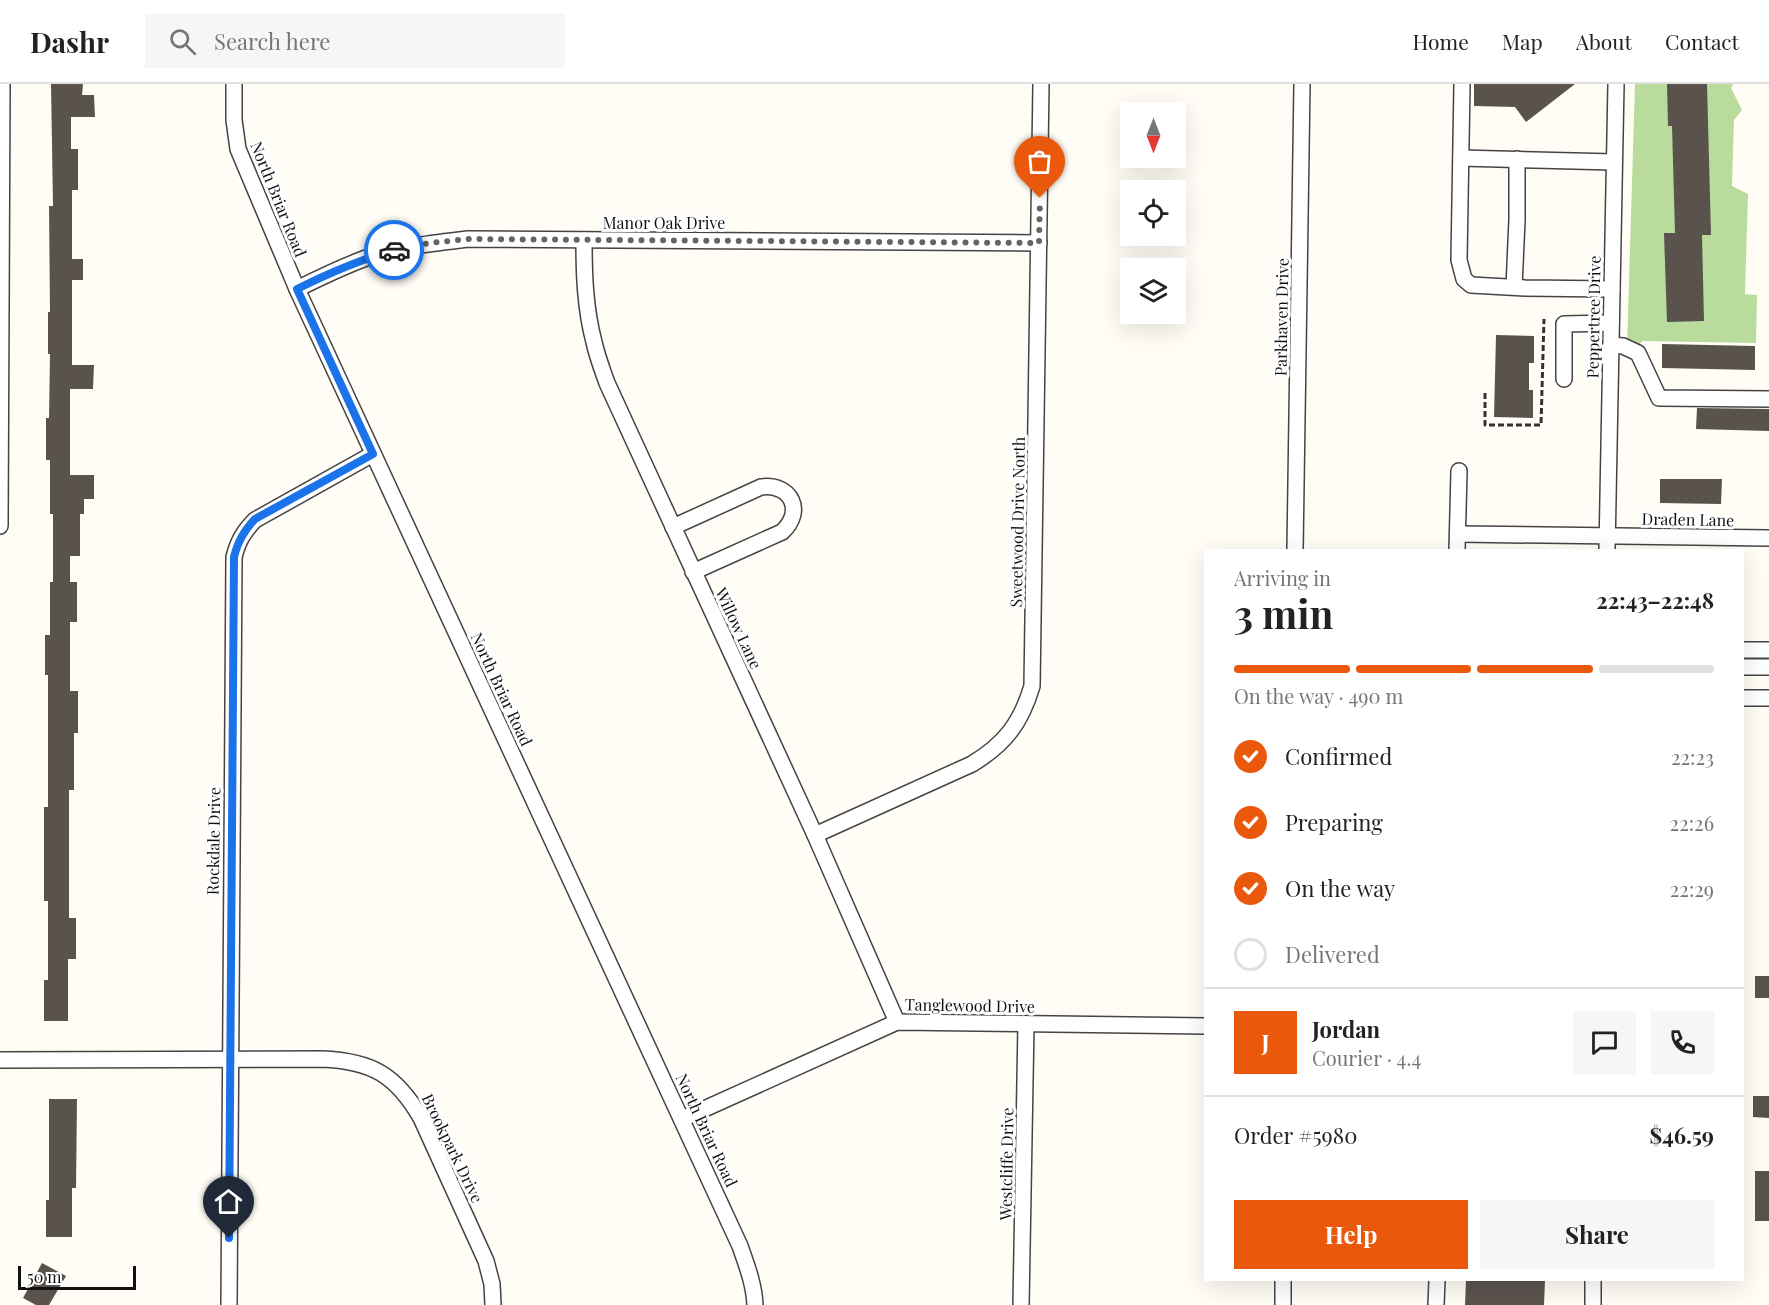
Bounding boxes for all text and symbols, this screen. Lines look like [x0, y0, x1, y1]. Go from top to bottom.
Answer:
search box [145, 14, 565, 68]
text: Dashr [30, 23, 109, 60]
icon: search [166, 25, 199, 58]
text: Search here [214, 26, 330, 56]
text: Home [1413, 27, 1469, 55]
text: Map [1502, 27, 1543, 55]
text: About [1576, 27, 1632, 55]
text: Contact [1665, 27, 1739, 55]
north arrow [1120, 102, 1186, 168]
map controls [1120, 102, 1186, 324]
pin [1014, 136, 1065, 198]
street label: North Briar Road [246, 138, 312, 260]
icon: bag [1023, 145, 1056, 178]
button: locate [1120, 180, 1186, 246]
street label: Manor Oak Drive [603, 212, 725, 233]
courier [364, 220, 424, 280]
icon: car [378, 234, 411, 267]
street label: Peppertree Drive [1581, 255, 1605, 379]
button: layers [1120, 258, 1186, 324]
street label: Parkhaven Drive [1269, 258, 1293, 376]
street label: Sweetwood Drive North [1005, 436, 1029, 608]
street label: Draden Lane [1642, 508, 1734, 530]
text: Arriving in [1234, 564, 1331, 591]
street label: Willow Lane [711, 583, 767, 672]
text: 22:43–22:48 [1596, 585, 1714, 615]
text: 3 min [1234, 587, 1333, 639]
street label: North Briar Road [467, 629, 537, 749]
text: On the way · 490 m [1234, 682, 1403, 709]
icon: check [1234, 740, 1267, 773]
text: Confirmed [1285, 741, 1392, 771]
text: 22:23 [1671, 743, 1714, 770]
street label: Rockdale Drive [202, 787, 224, 895]
icon: check [1234, 806, 1267, 839]
text: Preparing [1285, 807, 1383, 837]
text: 22:26 [1670, 809, 1714, 836]
icon: check [1234, 872, 1267, 905]
text: On the way [1285, 873, 1395, 903]
text: 22:29 [1670, 875, 1714, 902]
text: Delivered [1285, 939, 1380, 969]
street label: Tanglewood Drive [905, 993, 1035, 1017]
button: chat [1573, 1011, 1636, 1074]
button: phone [1651, 1011, 1714, 1074]
text: Jordan [1312, 1014, 1380, 1044]
text: J [1261, 1027, 1270, 1057]
text: Courier · 4.4 [1312, 1044, 1421, 1071]
street label: North Briar Road [672, 1070, 742, 1190]
street label: Brookpark Drive [418, 1090, 488, 1206]
street label: Westcliffe Drive [995, 1107, 1017, 1222]
text: Order #5980 [1234, 1120, 1357, 1150]
text: $46.59 [1650, 1120, 1714, 1150]
pin [203, 1176, 254, 1238]
icon: home [212, 1185, 245, 1218]
button: Help [1234, 1200, 1468, 1269]
button: Share [1480, 1200, 1714, 1269]
scale bar [18, 1263, 136, 1290]
text: 50 m [27, 1266, 61, 1287]

